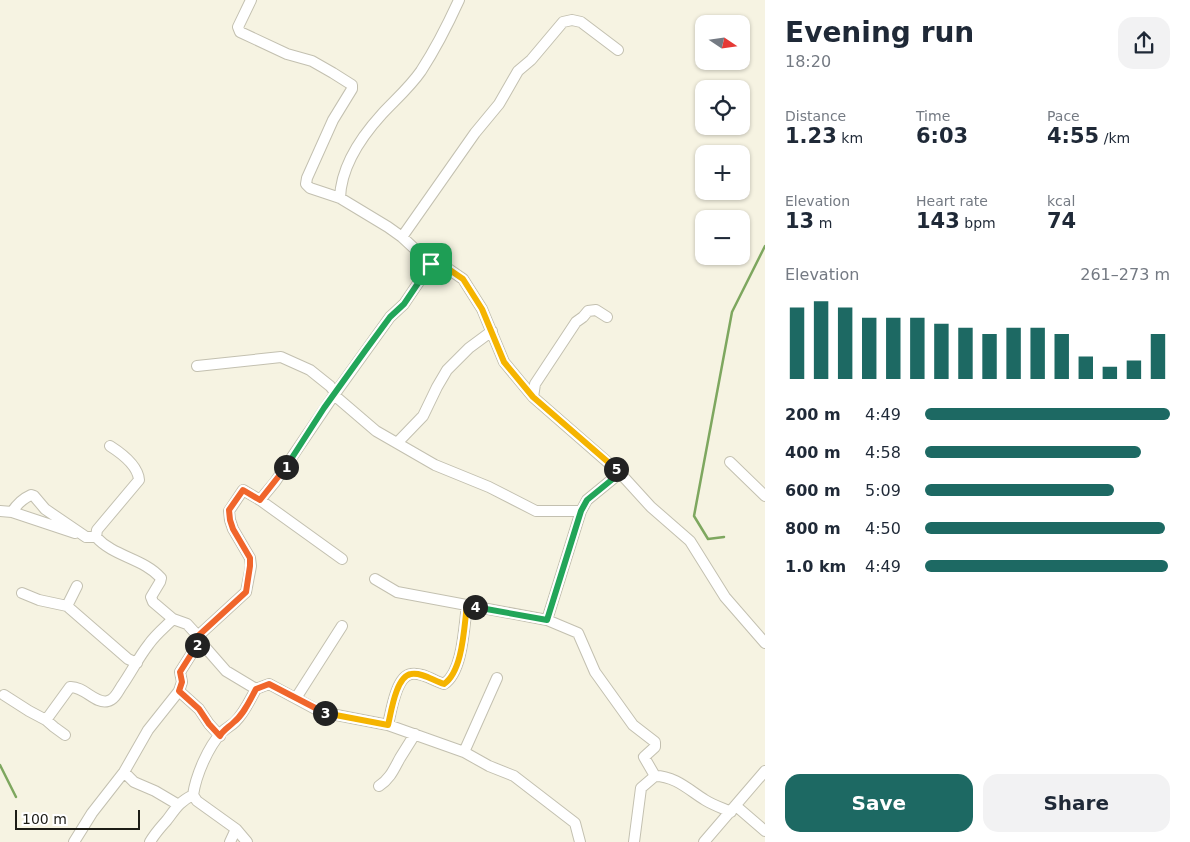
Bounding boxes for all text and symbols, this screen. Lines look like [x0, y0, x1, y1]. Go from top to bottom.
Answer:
north arrow [695, 15, 750, 70]
map controls [695, 15, 750, 265]
text: Evening run [785, 16, 974, 49]
button: share [1118, 17, 1170, 69]
text: 18:20 [785, 52, 831, 71]
button: locate [695, 80, 750, 135]
text: Distance [785, 108, 846, 124]
text: Time [916, 108, 950, 124]
text: Pace [1047, 108, 1080, 124]
text: 1.23 [785, 124, 837, 148]
text: 6:03 [916, 124, 968, 148]
text: 4:55 [1047, 124, 1099, 148]
text: km [837, 130, 863, 146]
text: /km [1099, 130, 1130, 146]
button: + [695, 145, 750, 200]
text: Elevation [785, 193, 850, 209]
text: Heart rate [916, 193, 988, 209]
text: kcal [1047, 193, 1075, 209]
text: 13 [785, 209, 814, 233]
text: 143 [916, 209, 960, 233]
text: 74 [1047, 209, 1076, 233]
button: − [695, 210, 750, 265]
text: m [814, 215, 832, 231]
text: bpm [960, 215, 996, 231]
pin [410, 243, 452, 285]
icon: arrive [417, 250, 445, 278]
text: Elevation [785, 265, 859, 284]
text: 261–273 m [1080, 265, 1170, 284]
text: 200 m [785, 405, 841, 424]
text: 4:49 [865, 405, 901, 424]
text: 400 m [785, 443, 841, 462]
text: 4:58 [865, 443, 901, 462]
pin: 1 [274, 454, 298, 480]
pin: 5 [604, 456, 628, 482]
text: 1 [282, 459, 291, 475]
text: 5 [612, 461, 621, 477]
text: 600 m [785, 481, 841, 500]
text: 5:09 [865, 481, 901, 500]
text: 800 m [785, 519, 841, 538]
text: 4:50 [865, 519, 901, 538]
text: 1.0 km [785, 557, 846, 576]
text: 4:49 [865, 557, 901, 576]
pin: 4 [462, 594, 488, 620]
text: 4 [471, 599, 480, 615]
pin: 2 [184, 632, 210, 658]
text: 2 [193, 637, 202, 653]
pin: 3 [312, 700, 338, 726]
text: 3 [321, 705, 330, 721]
button: Save [785, 774, 973, 832]
button: Share [983, 774, 1170, 832]
scale bar [15, 807, 140, 830]
text: 100 m [22, 811, 67, 827]

